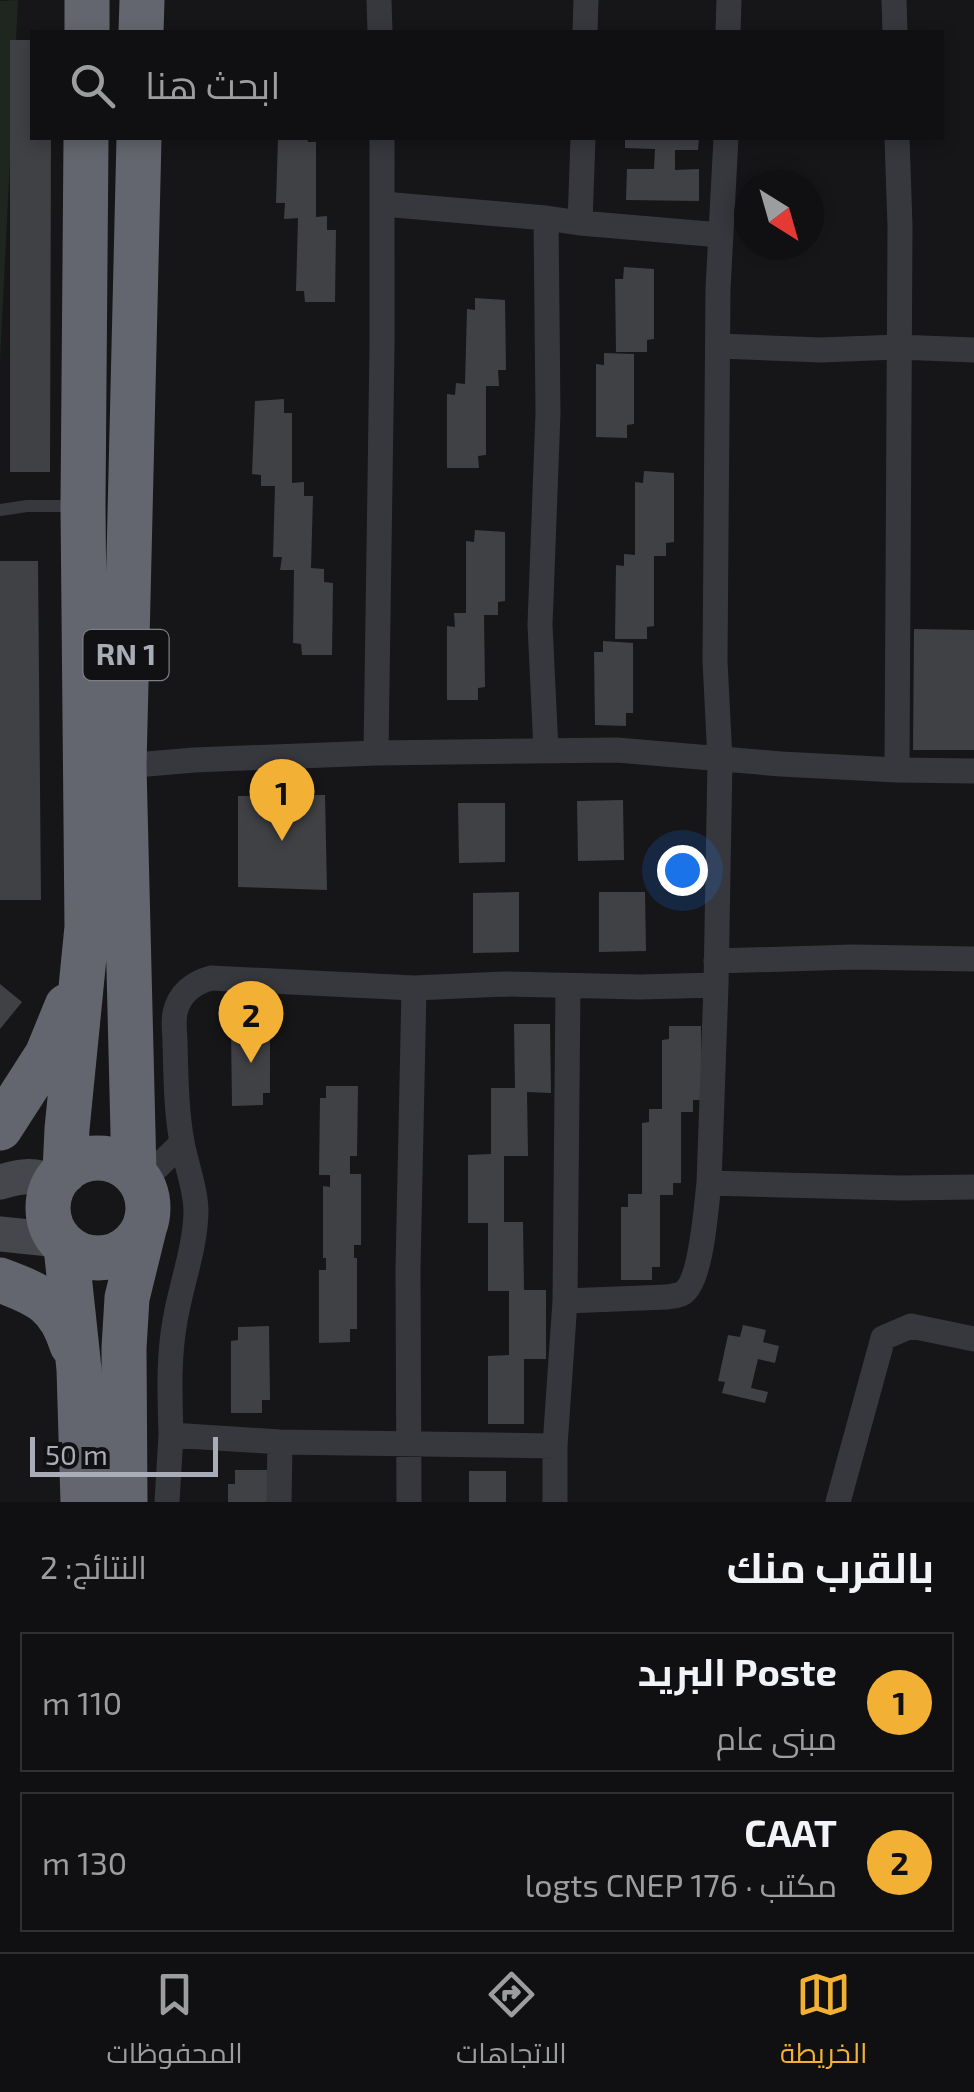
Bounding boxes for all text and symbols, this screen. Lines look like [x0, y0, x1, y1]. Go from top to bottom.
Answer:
search box [30, 30, 944, 140]
icon: search [65, 58, 120, 113]
text: ابحث هنا [145, 61, 280, 107]
north arrow [734, 170, 824, 260]
road number: RN 1 [84, 630, 168, 680]
pin: 1 [250, 758, 314, 841]
your location [657, 845, 708, 896]
pin: 2 [218, 980, 284, 1063]
scale bar [30, 1432, 218, 1476]
text: 50 m [45, 1437, 108, 1471]
text: بالقرب منك [727, 1541, 934, 1591]
text: النتائج: 2 [40, 1547, 147, 1585]
text: Poste البريد [638, 1648, 837, 1694]
text: 110 m [42, 1683, 122, 1721]
text: 1 [893, 1683, 906, 1721]
text: مبنى عام [716, 1718, 837, 1756]
text: CAAT [744, 1809, 837, 1855]
text: 130 m [42, 1843, 127, 1881]
text: 2 [890, 1843, 909, 1881]
text: مكتب · 176 logts CNEP [525, 1865, 837, 1903]
tab: المحفوظات [107, 1967, 243, 2079]
tab: الاتجاهات [456, 1967, 567, 2079]
tab: الخريطة [780, 1967, 867, 2079]

